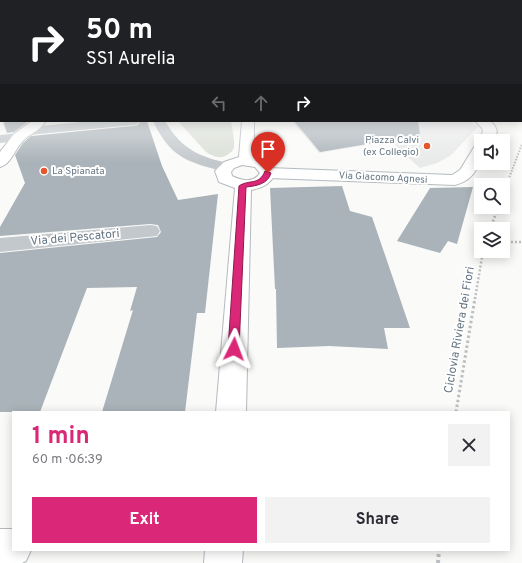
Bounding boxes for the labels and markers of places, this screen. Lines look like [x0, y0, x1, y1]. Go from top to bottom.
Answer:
pin [251, 132, 285, 173]
place label: Piazza Calvi (ex Collegio) [363, 134, 419, 159]
marker: Piazza Calvi (ex Collegio) [422, 141, 432, 151]
place label: La Spianata [52, 165, 105, 178]
marker: La Spianata [39, 166, 49, 176]

